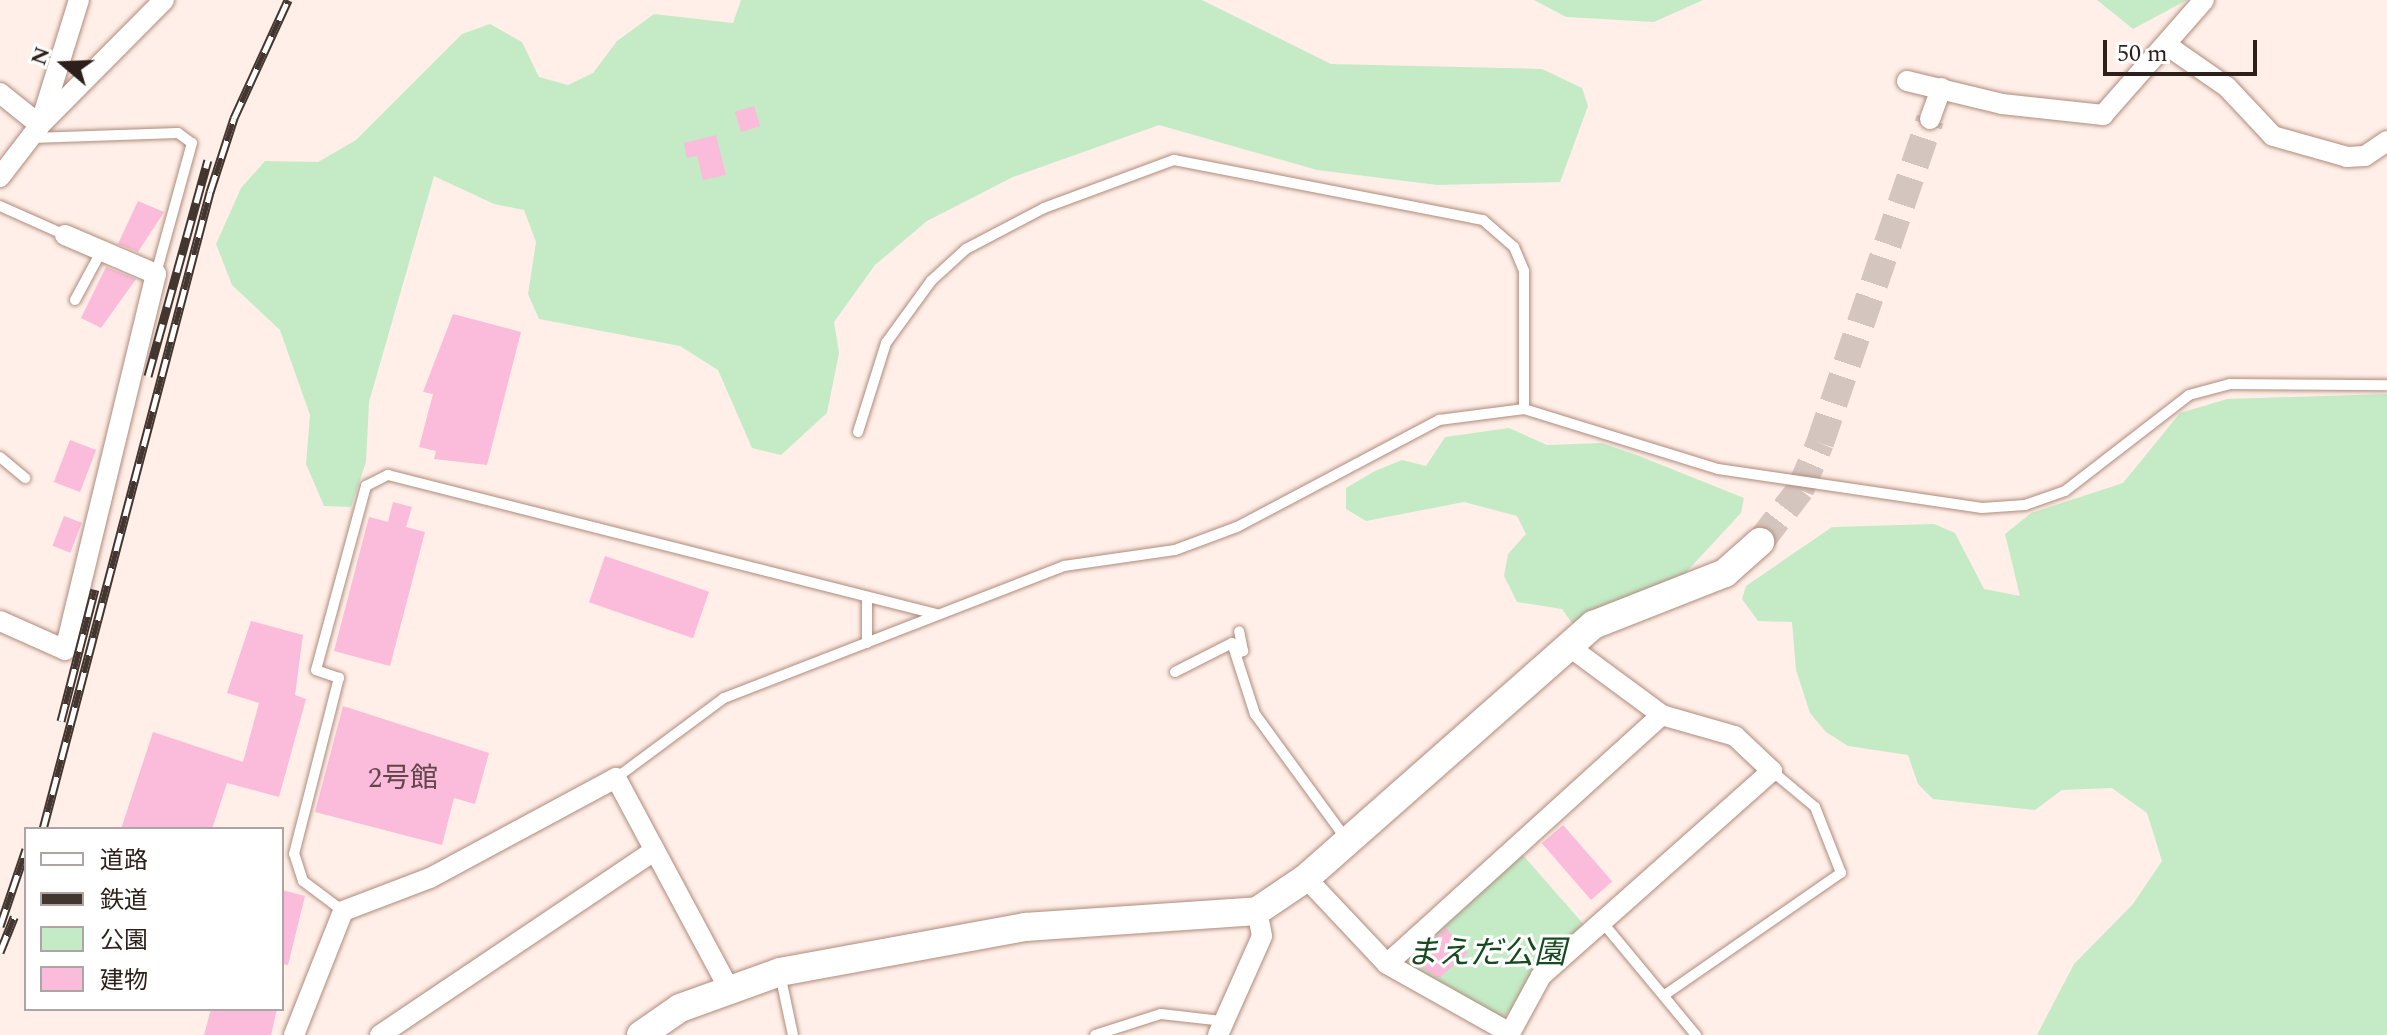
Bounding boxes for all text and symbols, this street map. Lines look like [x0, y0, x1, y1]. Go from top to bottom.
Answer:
north arrow [24, 24, 104, 104]
scale bar [2107, 24, 2261, 74]
text: 50 m [2117, 36, 2168, 72]
text: N [22, 42, 59, 70]
house number: 2号館 [368, 762, 438, 796]
legend [24, 827, 284, 1011]
text: 道路 [100, 843, 148, 879]
text: 鉄道 [100, 883, 148, 919]
text: 公園 [100, 923, 148, 959]
park label: まえだ公園 [1406, 935, 1566, 973]
text: 建物 [100, 963, 148, 999]

